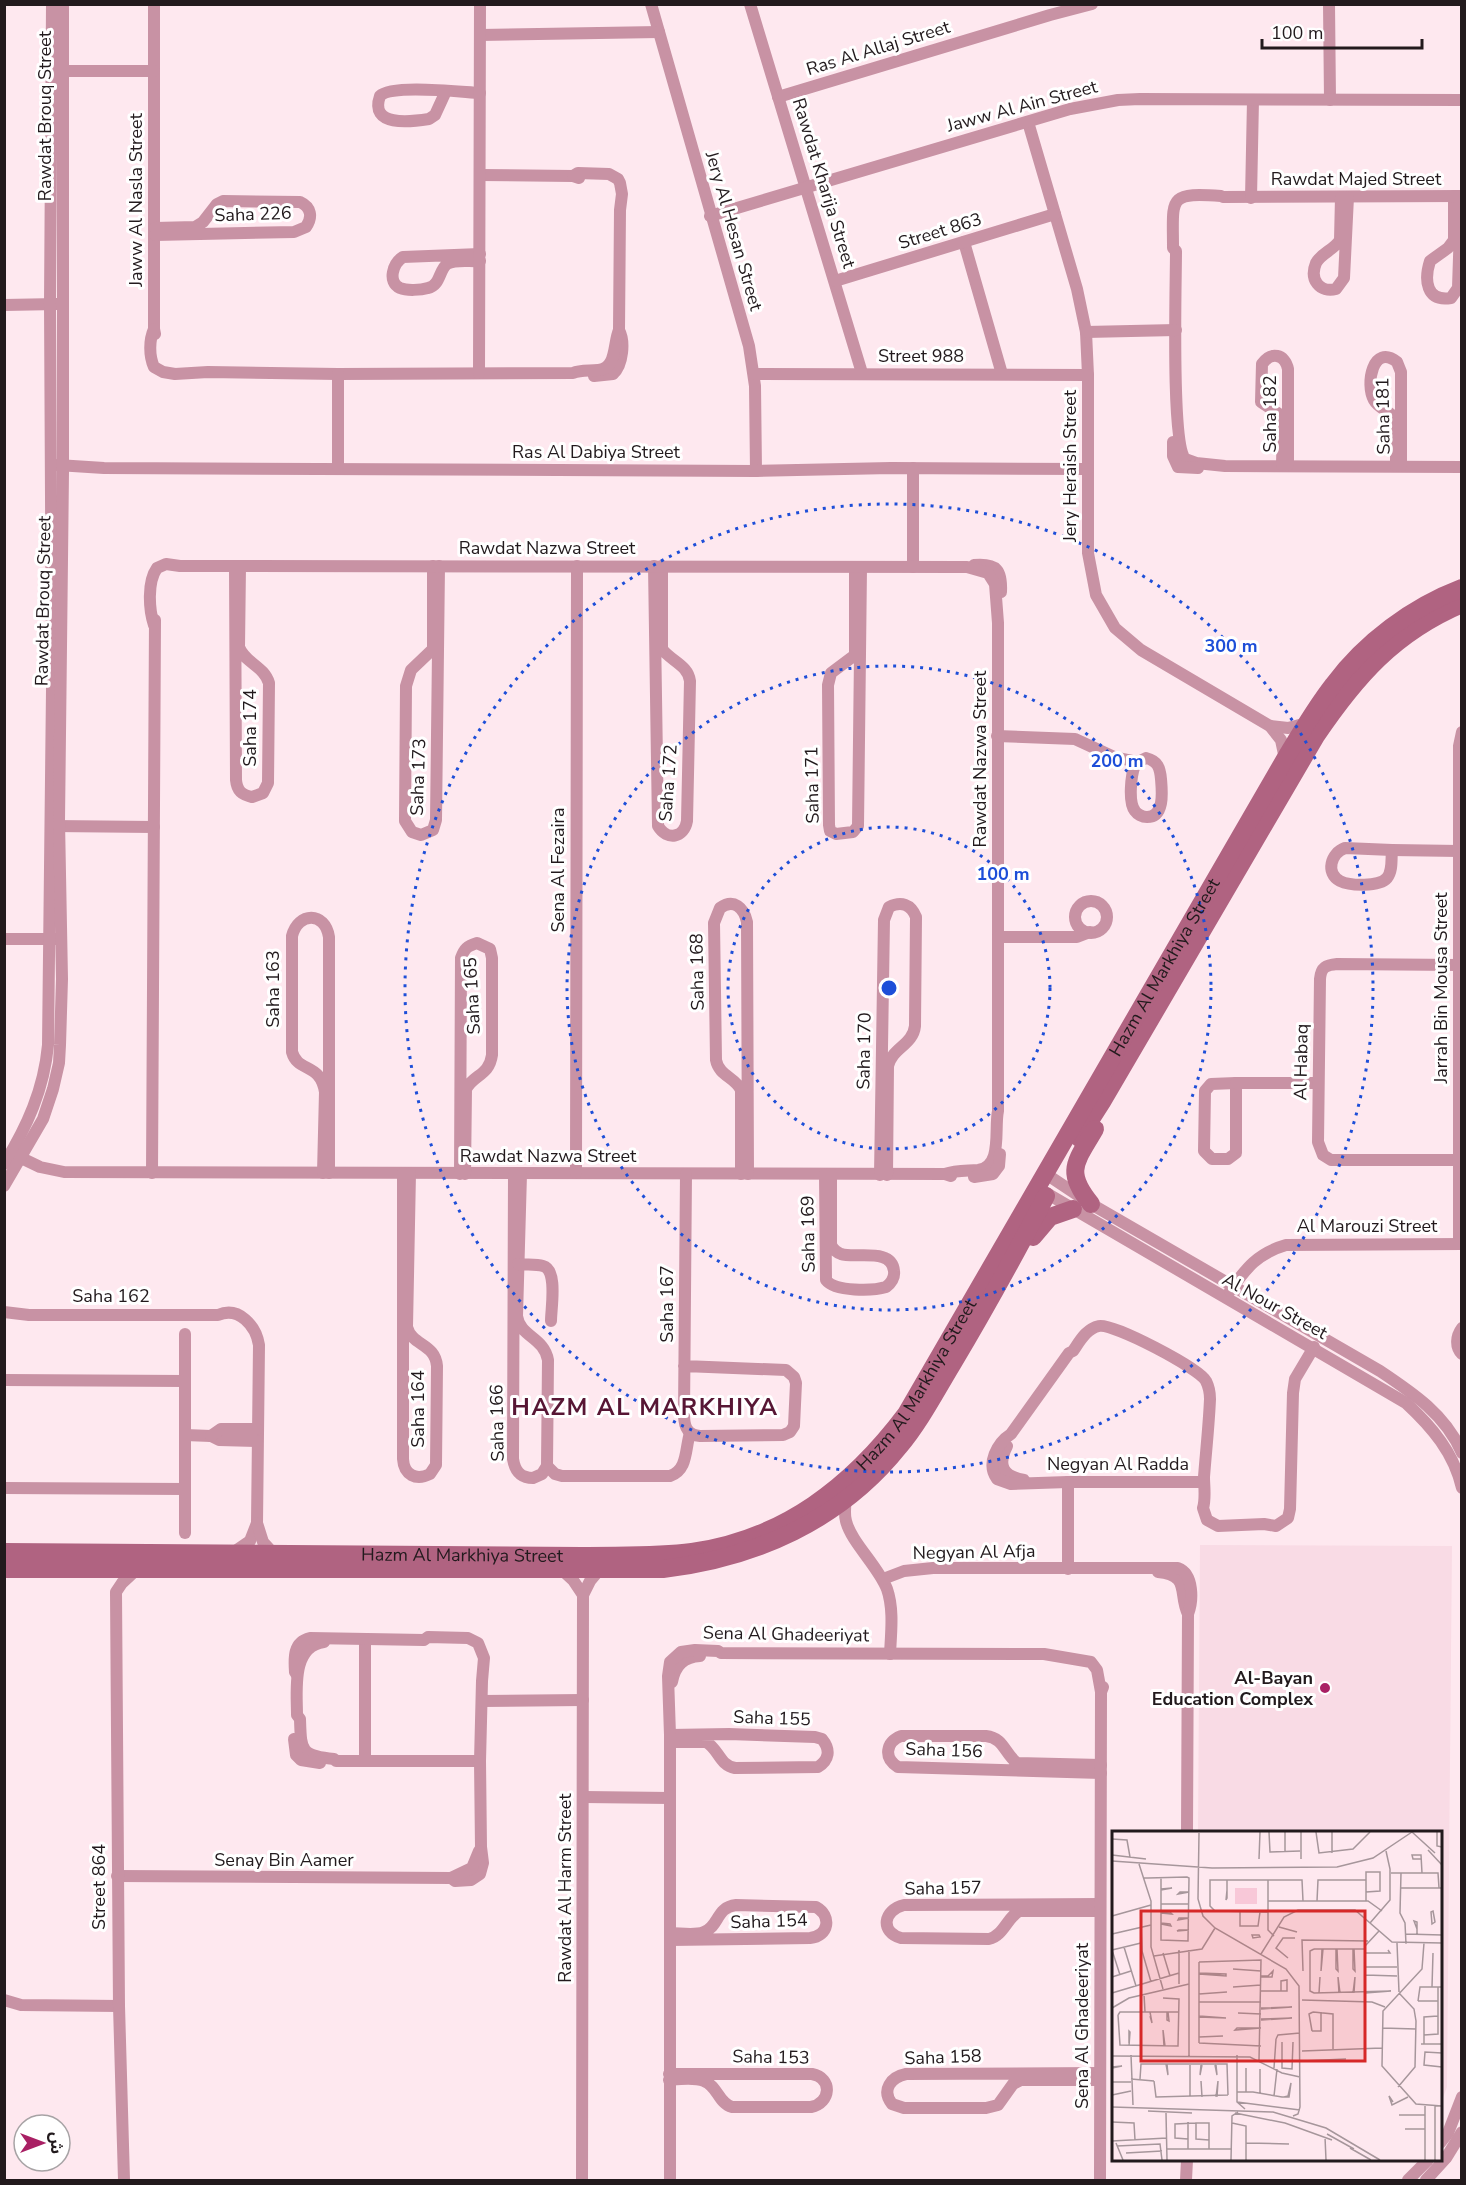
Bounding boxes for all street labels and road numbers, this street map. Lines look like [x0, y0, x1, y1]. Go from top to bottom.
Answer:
street label: Ras Al Allaj Street [803, 15, 954, 81]
street label: Rawdat Brouq Street [33, 30, 57, 201]
street label: Jaww Al Ain Street [943, 74, 1101, 138]
street label: Rawdat Kharija Street [787, 95, 861, 272]
street label: Jaww Al Nasla Street [124, 112, 148, 288]
street label: Jery Al Hesan Street [699, 148, 768, 314]
street label: Rawdat Majed Street [1271, 167, 1442, 191]
street label: Saha 226 [214, 201, 292, 227]
street label: Street 863 [895, 207, 985, 255]
street label: Street 988 [878, 344, 964, 368]
street label: Saha 182 [1258, 375, 1282, 453]
street label: Saha 181 [1370, 377, 1396, 455]
street label: Jery Heraish Street [1058, 389, 1082, 543]
street label: Ras Al Dabiya Street [512, 440, 681, 464]
street label: Rawdat Brouq Street [30, 515, 56, 686]
street label: Rawdat Nazwa Street [459, 536, 636, 560]
street label: Rawdat Nazwa Street [968, 670, 992, 847]
street label: Saha 174 [238, 689, 262, 767]
street label: Saha 173 [405, 738, 431, 816]
street label: Saha 172 [653, 744, 683, 822]
street label: Saha 171 [799, 746, 825, 824]
street label: Sena Al Fezaira [546, 807, 570, 933]
street label: Hazm Al Markhiya Street [1104, 873, 1226, 1061]
street label: Jarrah Bin Mousa Street [1429, 892, 1453, 1085]
street label: Saha 168 [684, 933, 710, 1011]
street label: Saha 163 [261, 950, 285, 1028]
street label: Saha 165 [458, 957, 486, 1035]
street label: Saha 170 [851, 1012, 877, 1090]
street label: Al Habaq [1288, 1023, 1314, 1101]
street label: Rawdat Nazwa Street [460, 1144, 637, 1168]
street label: Saha 169 [795, 1195, 821, 1273]
street label: Al Marouzi Street [1297, 1214, 1438, 1238]
street label: Saha 167 [655, 1265, 679, 1343]
street label: Al Nour Street [1218, 1267, 1332, 1345]
street label: Saha 162 [72, 1284, 150, 1308]
street label: Hazm Al Markhiya Street [851, 1294, 982, 1476]
street label: Saha 164 [406, 1370, 430, 1448]
street label: Saha 166 [484, 1384, 510, 1462]
street label: Negyan Al Radda [1047, 1452, 1189, 1476]
street label: Negyan Al Afja [912, 1539, 1036, 1565]
street label: Hazm Al Markhiya Street [361, 1542, 564, 1568]
street label: Sena Al Ghadeeriyat [703, 1621, 870, 1647]
street label: Saha 155 [733, 1705, 811, 1731]
street label: Saha 156 [905, 1737, 983, 1763]
street label: Rawdat Al Harm Street [553, 1793, 577, 1983]
street label: Street 864 [87, 1844, 111, 1930]
street label: Senay Bin Aamer [214, 1848, 354, 1872]
street label: Saha 157 [904, 1875, 982, 1901]
street label: Saha 154 [730, 1908, 808, 1934]
street label: Sena Al Ghadeeriyat [1070, 1942, 1094, 2109]
street label: Saha 153 [732, 2044, 810, 2070]
street label: Saha 158 [904, 2044, 982, 2070]

